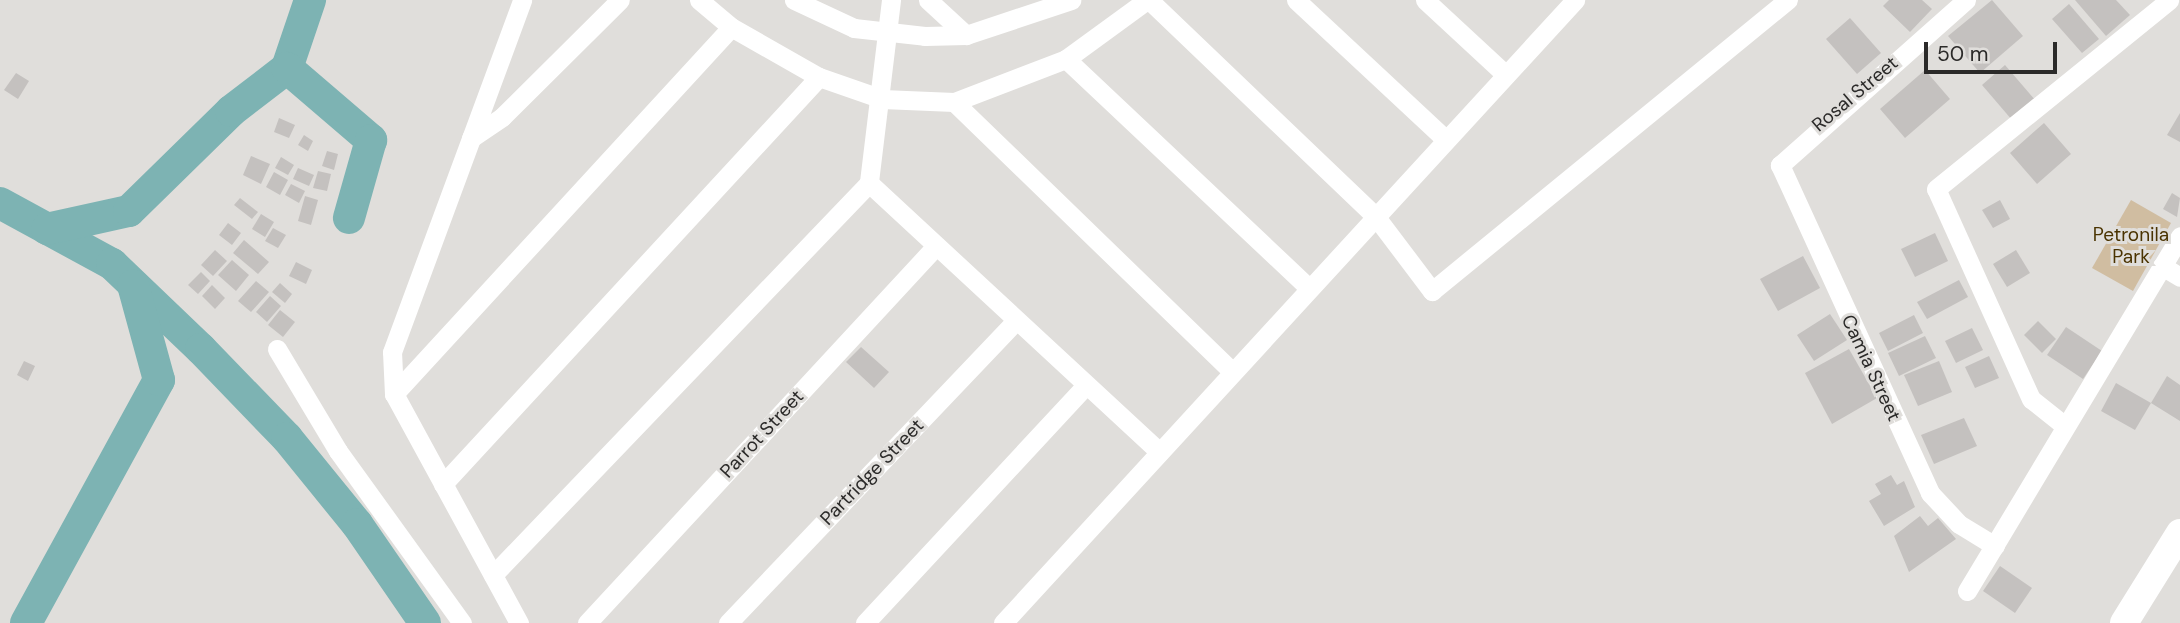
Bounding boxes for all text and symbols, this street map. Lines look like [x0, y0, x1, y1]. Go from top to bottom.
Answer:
scale bar [1928, 28, 2061, 72]
text: 50 m [1937, 40, 1988, 68]
street label: Rosal Street [1807, 52, 1903, 136]
park label: Petronila Park [2093, 224, 2169, 268]
street label: Camia Street [1836, 311, 1906, 425]
street label: Parrot Street [716, 385, 808, 483]
street label: Partridge Street [816, 414, 928, 530]

